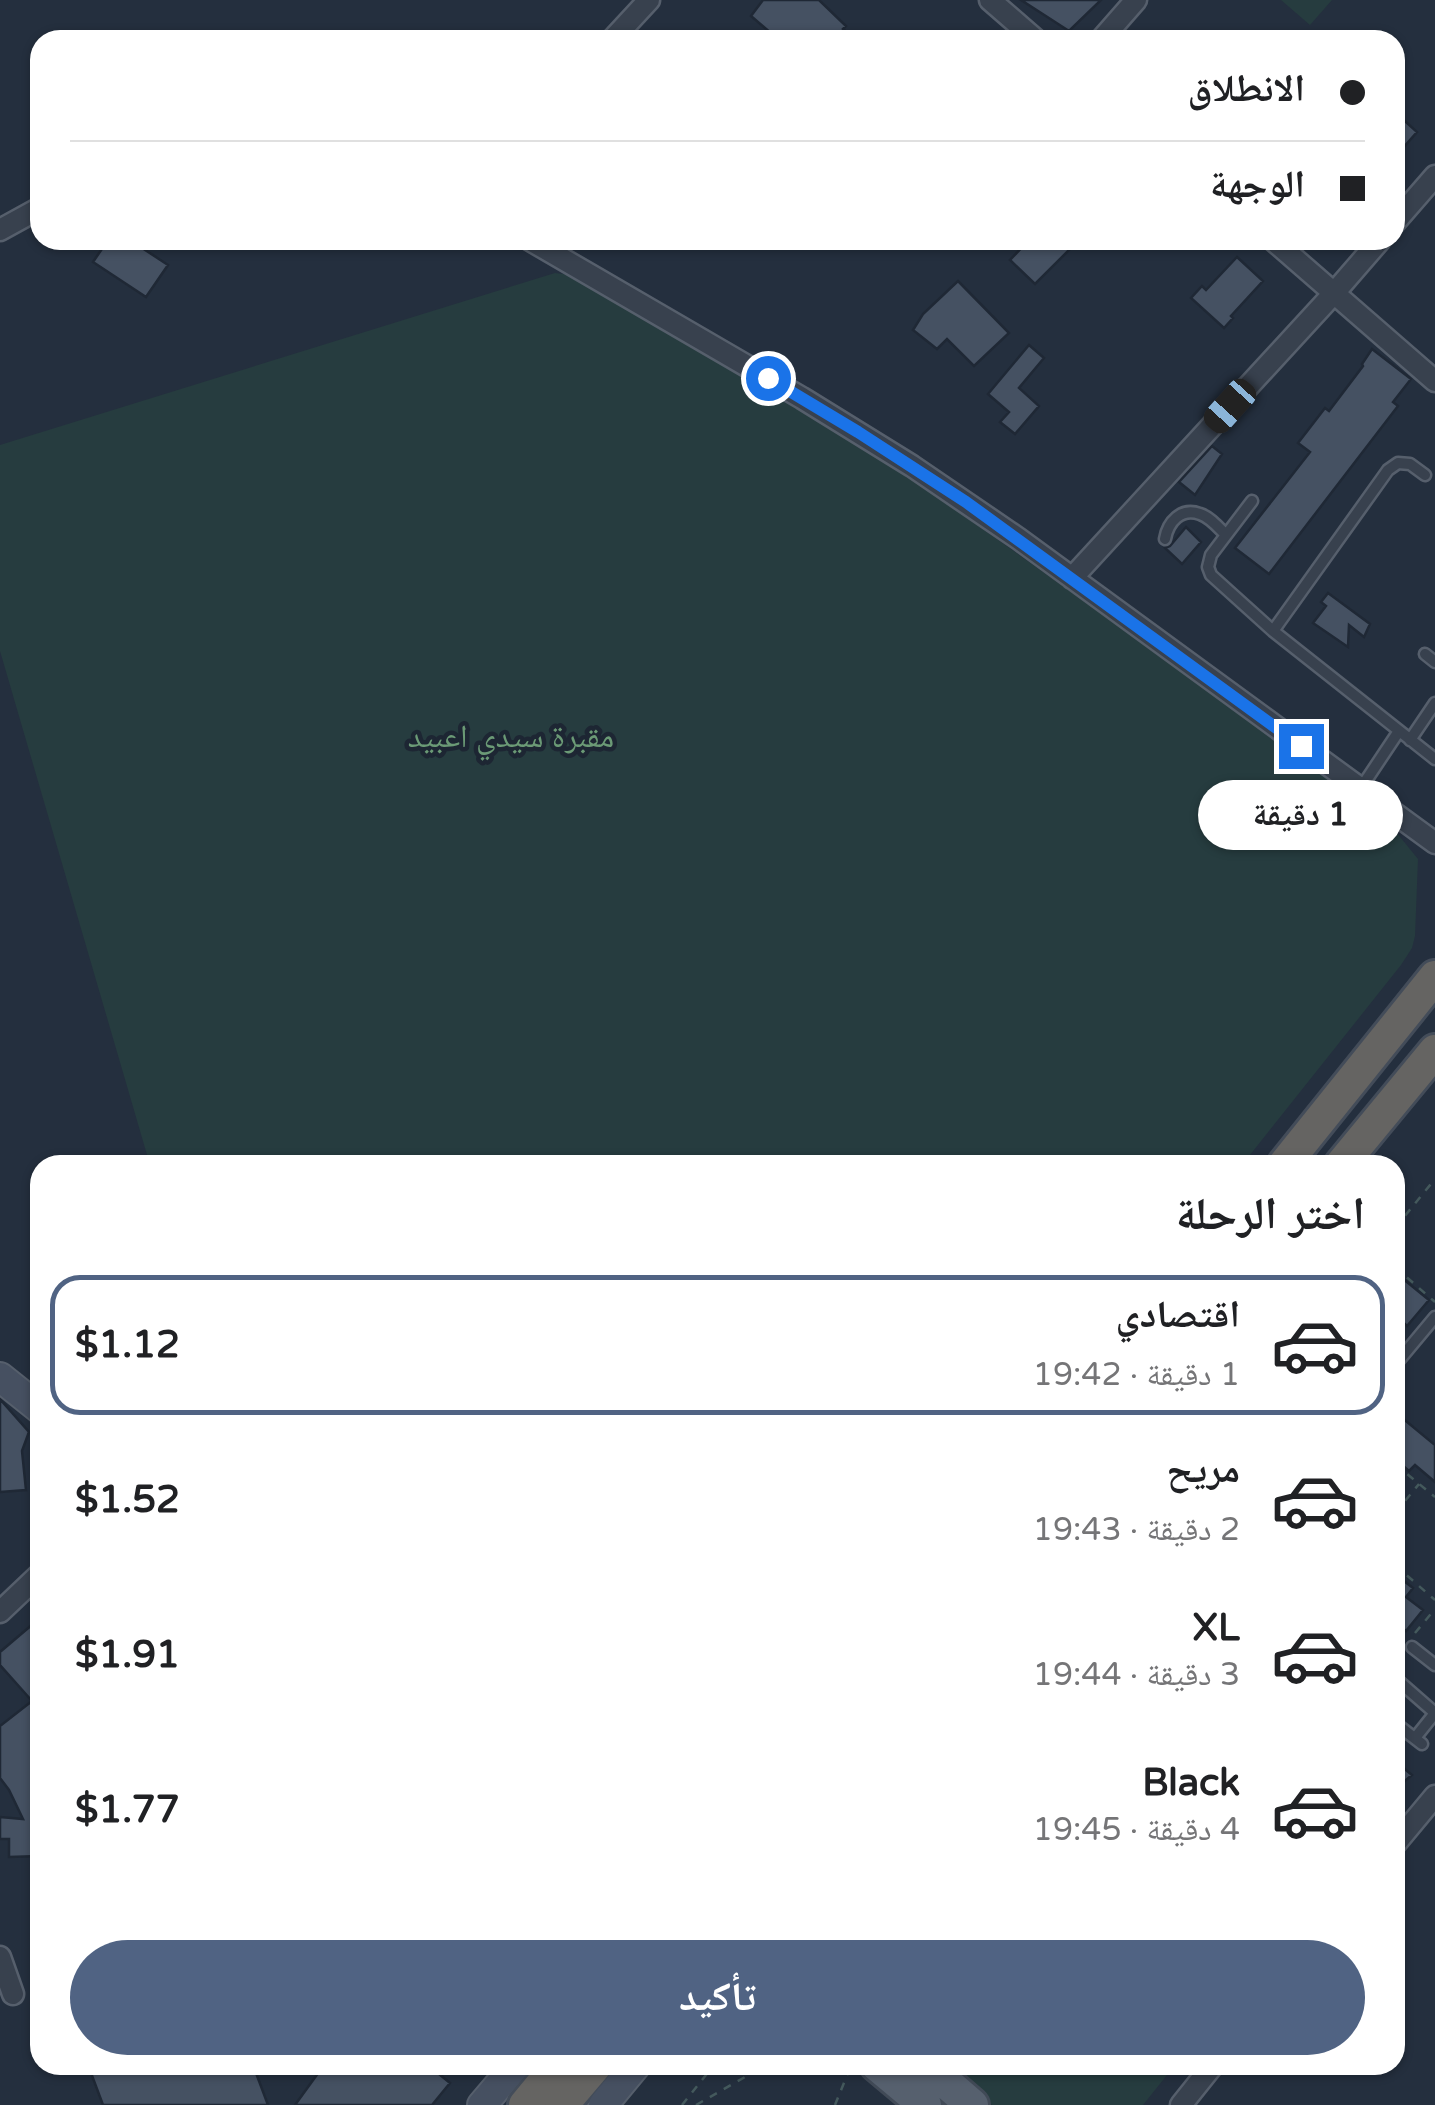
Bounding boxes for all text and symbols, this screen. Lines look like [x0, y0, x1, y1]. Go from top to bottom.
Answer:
text: الانطلاق [1187, 66, 1305, 112]
text: الوجهة [1210, 162, 1305, 208]
route start [746, 356, 791, 401]
car [1199, 374, 1261, 438]
park label: مقبرة سيدي اعبيد [408, 718, 614, 761]
route end [1279, 724, 1324, 769]
callout: 1 دقيقة [1198, 781, 1404, 851]
text: 1 دقيقة [1253, 796, 1348, 834]
text: اختر الرحلة [1176, 1188, 1365, 1242]
text: اقتصادي [1116, 1292, 1240, 1338]
icon: car [1270, 1300, 1360, 1390]
text: $1.12 [75, 1322, 180, 1368]
text: 1 دقيقة · 19:42 [1033, 1356, 1240, 1394]
text: مريح [1166, 1447, 1240, 1493]
icon: car [1270, 1455, 1360, 1545]
text: $1.52 [75, 1477, 180, 1523]
text: 2 دقيقة · 19:43 [1033, 1511, 1240, 1549]
text: XL [1193, 1605, 1240, 1651]
icon: car [1270, 1610, 1360, 1700]
text: $1.91 [75, 1632, 180, 1678]
text: 3 دقيقة · 19:44 [1033, 1656, 1240, 1694]
text: Black [1142, 1760, 1240, 1806]
icon: car [1270, 1765, 1360, 1855]
text: $1.77 [75, 1787, 180, 1833]
text: 4 دقيقة · 19:45 [1033, 1811, 1240, 1849]
button: تأكيد [70, 1940, 1365, 2055]

